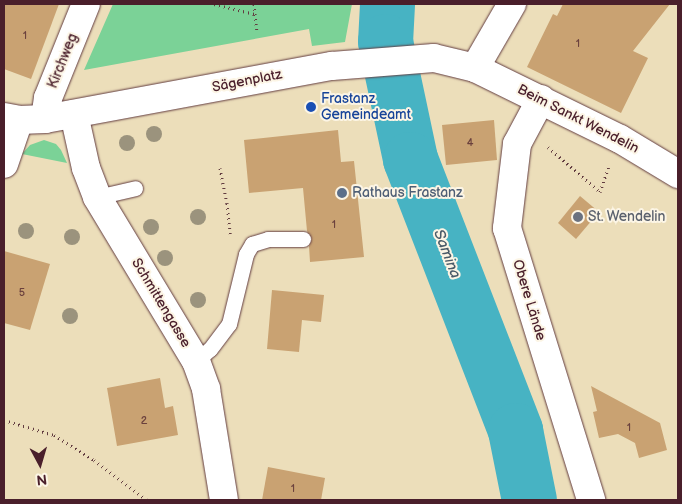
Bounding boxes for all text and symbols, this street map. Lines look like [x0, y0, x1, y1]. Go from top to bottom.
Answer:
house number: 1 [23, 29, 27, 43]
street label: Kirchweg [44, 31, 82, 91]
house number: 1 [576, 37, 580, 51]
street label: Sägenplatz [211, 66, 283, 96]
street label: Beim Sankt Wendelin [514, 81, 642, 157]
place label: Frastanz Gemeindeamt [321, 91, 411, 124]
marker: Frastanz Gemeindeamt [305, 101, 317, 113]
house number: 4 [467, 136, 473, 150]
place label: Rathaus Frastanz [352, 185, 463, 201]
marker: Rathaus Frastanz [336, 187, 348, 199]
place label: St. Wendelin [588, 209, 666, 225]
marker: St. Wendelin [572, 211, 584, 223]
house number: 1 [332, 218, 336, 232]
water label: Samina [429, 227, 465, 281]
street label: Schmittengasse [128, 255, 194, 351]
street label: Obere Lände [509, 258, 549, 342]
house number: 5 [19, 286, 25, 300]
house number: 2 [141, 414, 147, 428]
house number: 1 [627, 421, 631, 435]
north arrow [15, 439, 65, 489]
text: N [36, 470, 48, 488]
house number: 1 [291, 482, 295, 496]

